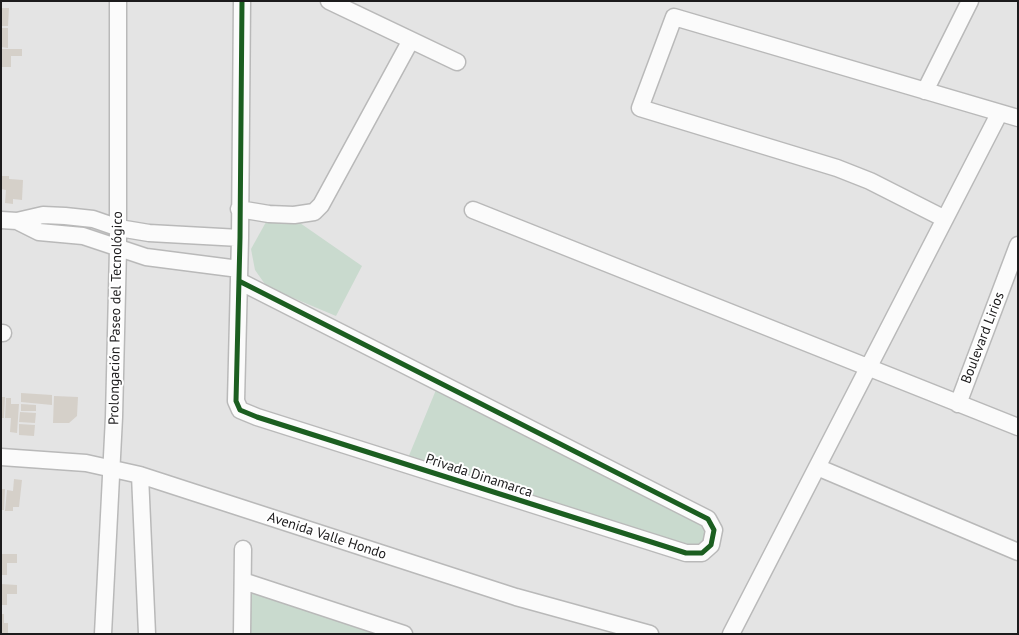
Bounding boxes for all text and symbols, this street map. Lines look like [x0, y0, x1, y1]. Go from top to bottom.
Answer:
street label: Prolongación Paseo del Tecnológico [106, 211, 126, 425]
street label: Boulevard Lirios [958, 290, 1008, 386]
street label: Privada Dinamarca [423, 451, 535, 501]
street label: Avenida Valle Hondo [266, 509, 388, 563]

